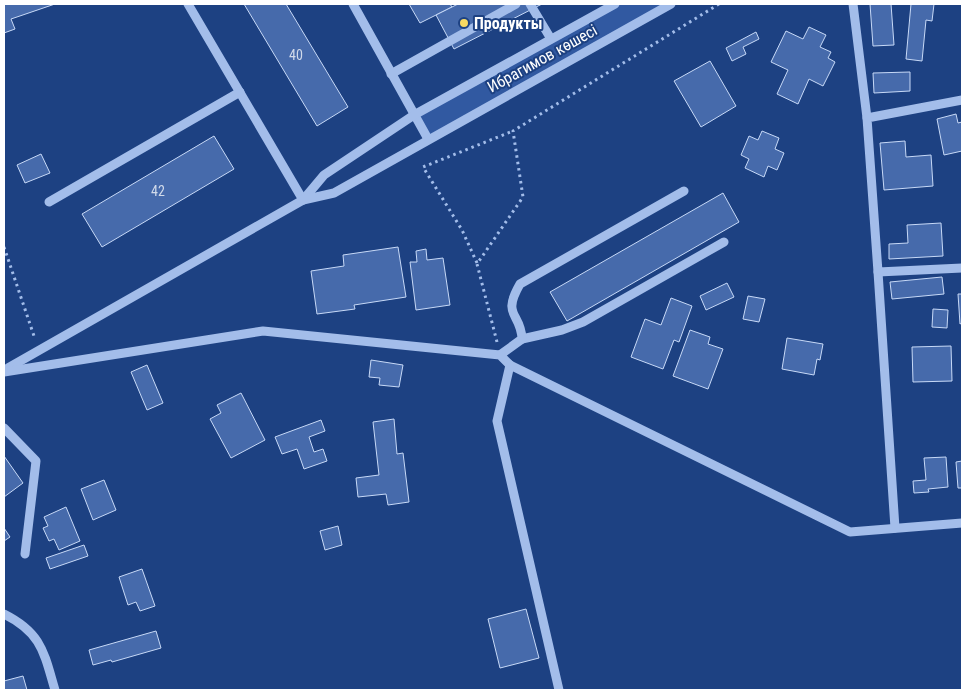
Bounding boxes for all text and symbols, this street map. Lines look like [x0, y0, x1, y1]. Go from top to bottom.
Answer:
place label: Продукты [474, 14, 542, 33]
marker: Продукты [458, 17, 470, 29]
street label: Ибрагимов көшесі [484, 20, 600, 96]
house number: 40 [289, 47, 303, 63]
house number: 42 [151, 183, 165, 199]

